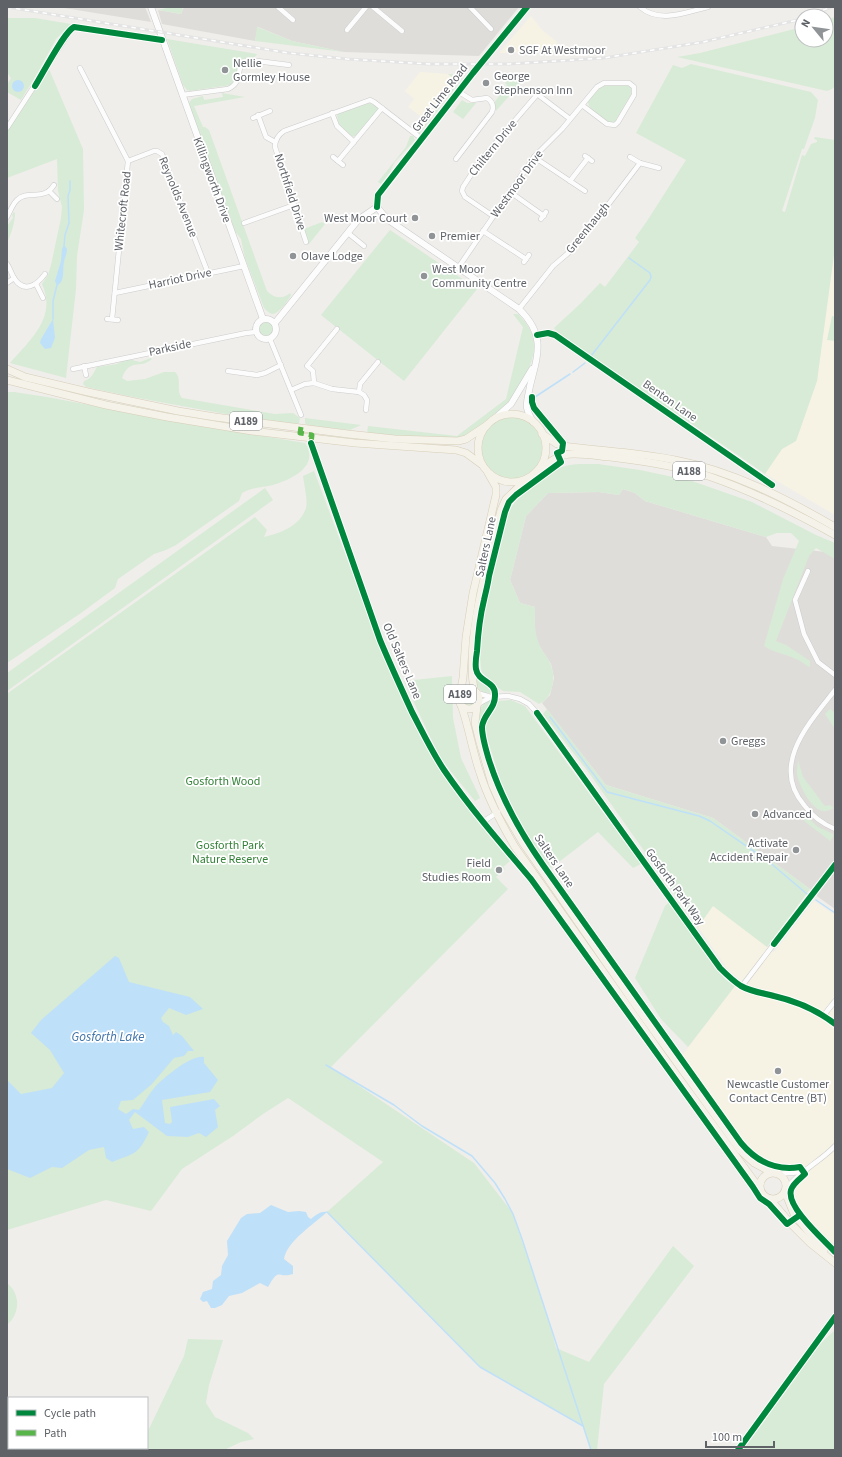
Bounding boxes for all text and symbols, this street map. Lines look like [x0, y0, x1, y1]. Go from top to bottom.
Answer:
north arrow [794, 8, 834, 48]
text: N [797, 17, 814, 30]
place label: SGF At Westmoor [519, 42, 606, 59]
marker: SGF At Westmoor [506, 45, 516, 55]
place label: Nellie Gormley House [233, 55, 310, 86]
street label: Great Lime Road [408, 60, 472, 136]
marker: Nellie Gormley House [220, 65, 230, 75]
place label: George Stephenson Inn [494, 68, 572, 99]
marker: George Stephenson Inn [481, 78, 491, 88]
street label: Chiltern Drive [465, 116, 521, 180]
street label: Killingworth Drive [189, 135, 235, 225]
street label: Westmoor Drive [487, 147, 547, 221]
street label: Northfield Drive [270, 152, 310, 232]
street label: Reynolds Avenue [154, 154, 202, 240]
street label: Whitecroft Road [110, 170, 136, 252]
street label: Greenhaugh [562, 199, 614, 257]
place label: West Moor Court [324, 210, 407, 227]
marker: West Moor Court [410, 213, 420, 223]
place label: Premier [440, 228, 481, 245]
marker: Premier [427, 231, 437, 241]
place label: Olave Lodge [301, 248, 363, 265]
marker: Olave Lodge [288, 251, 298, 261]
place label: West Moor Community Centre [432, 261, 527, 292]
street label: Harriot Drive [147, 264, 213, 294]
marker: West Moor Community Centre [419, 271, 429, 281]
street label: Parkside [147, 335, 193, 361]
street label: Benton Lane [639, 376, 701, 426]
road number: A189 [230, 412, 262, 430]
road number: A188 [673, 462, 705, 480]
street label: Salters Lane [471, 515, 501, 579]
street label: Old Salters Lane [378, 620, 426, 702]
road number: A189 [444, 685, 476, 703]
place label: Greggs [731, 733, 765, 750]
marker: Greggs [718, 736, 728, 746]
park label: Gosforth Wood [185, 773, 261, 790]
place label: Advanced [763, 806, 812, 823]
marker: Advanced [750, 809, 760, 819]
street label: Salters Lane [530, 831, 578, 891]
place label: Activate Accident Repair [710, 835, 789, 866]
park label: Gosforth Park Nature Reserve [192, 837, 268, 868]
street label: Gosforth Park Way [641, 845, 709, 929]
marker: Activate Accident Repair [791, 845, 801, 855]
place label: Field Studies Room [422, 855, 491, 886]
marker: Field Studies Room [494, 865, 504, 875]
water label: Gosforth Lake [72, 1028, 144, 1046]
marker: Newcastle Customer Contact Centre (BT) [773, 1066, 783, 1076]
place label: Newcastle Customer Contact Centre (BT) [727, 1076, 830, 1107]
legend [8, 1397, 148, 1449]
text: Cycle path [44, 1405, 96, 1422]
scale bar [706, 1423, 774, 1449]
text: Path [44, 1425, 67, 1442]
text: 100 m [712, 1429, 742, 1446]

